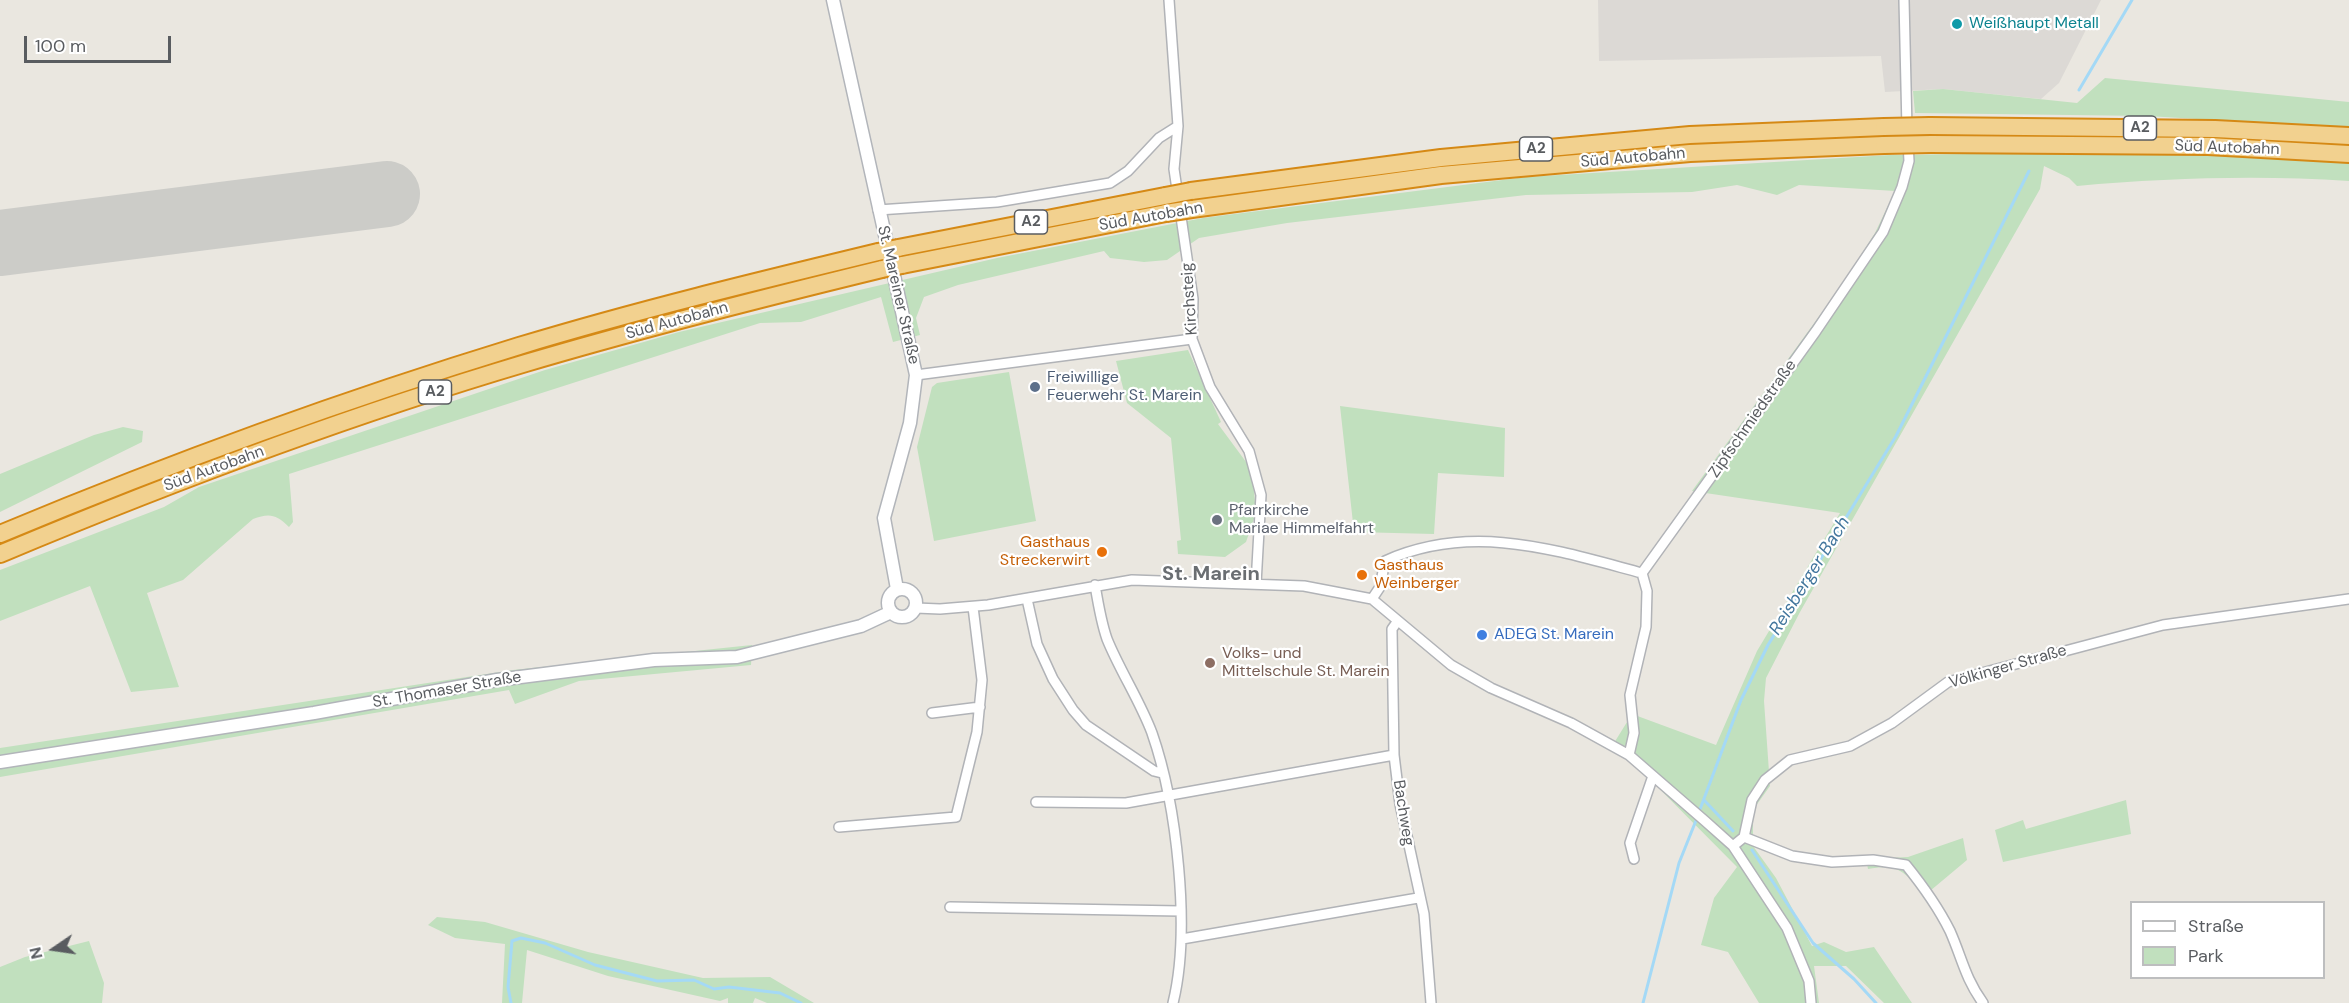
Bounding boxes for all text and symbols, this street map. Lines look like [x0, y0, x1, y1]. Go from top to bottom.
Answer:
place label: Weißhaupt Metall [1969, 14, 2099, 34]
marker: Weißhaupt Metall [1950, 17, 1964, 31]
scale bar [27, 24, 174, 62]
text: 100 m [35, 34, 86, 58]
road number: A2 [2124, 116, 2156, 140]
road number: A2 [1520, 137, 1552, 161]
street label: Süd Autobahn [2174, 137, 2280, 159]
street label: Süd Autobahn [1580, 144, 1686, 172]
street label: Süd Autobahn [1098, 198, 1204, 236]
road number: A2 [1014, 210, 1048, 234]
street label: St. Mareiner Straße [873, 224, 923, 366]
street label: Kirchsteig [1178, 262, 1202, 336]
street label: Süd Autobahn [624, 298, 730, 344]
street label: Zipfschmiedstraße [1705, 356, 1801, 482]
place label: Freiwillige Feuerwehr St. Marein [1047, 368, 1202, 406]
road number: A2 [418, 380, 452, 404]
marker: Freiwillige Feuerwehr St. Marein [1028, 380, 1042, 394]
street label: Süd Autobahn [161, 442, 267, 496]
place label: Pfarrkirche Mariae Himmelfahrt [1229, 501, 1374, 539]
marker: Pfarrkirche Mariae Himmelfahrt [1210, 513, 1224, 527]
water label: Reisberger Bach [1765, 513, 1855, 639]
place label: Gasthaus Streckerwirt [1000, 533, 1090, 571]
marker: Gasthaus Streckerwirt [1095, 545, 1109, 559]
place label: Gasthaus Weinberger [1374, 556, 1459, 594]
district label: St. Marein [1162, 563, 1260, 587]
marker: Gasthaus Weinberger [1355, 568, 1369, 582]
place label: ADEG St. Marein [1494, 625, 1614, 645]
marker: ADEG St. Marein [1475, 628, 1489, 642]
street label: Völkinger Straße [1947, 641, 2069, 693]
place label: Volks- und Mittelschule St. Marein [1222, 644, 1390, 682]
marker: Volks- und Mittelschule St. Marein [1203, 656, 1217, 670]
street label: St. Thomaser Straße [371, 667, 523, 713]
street label: Bachweg [1388, 779, 1418, 847]
legend [2130, 901, 2325, 979]
text: Straße [2188, 914, 2244, 938]
north arrow [24, 919, 84, 979]
text: Park [2188, 944, 2224, 968]
text: N [24, 945, 48, 961]

